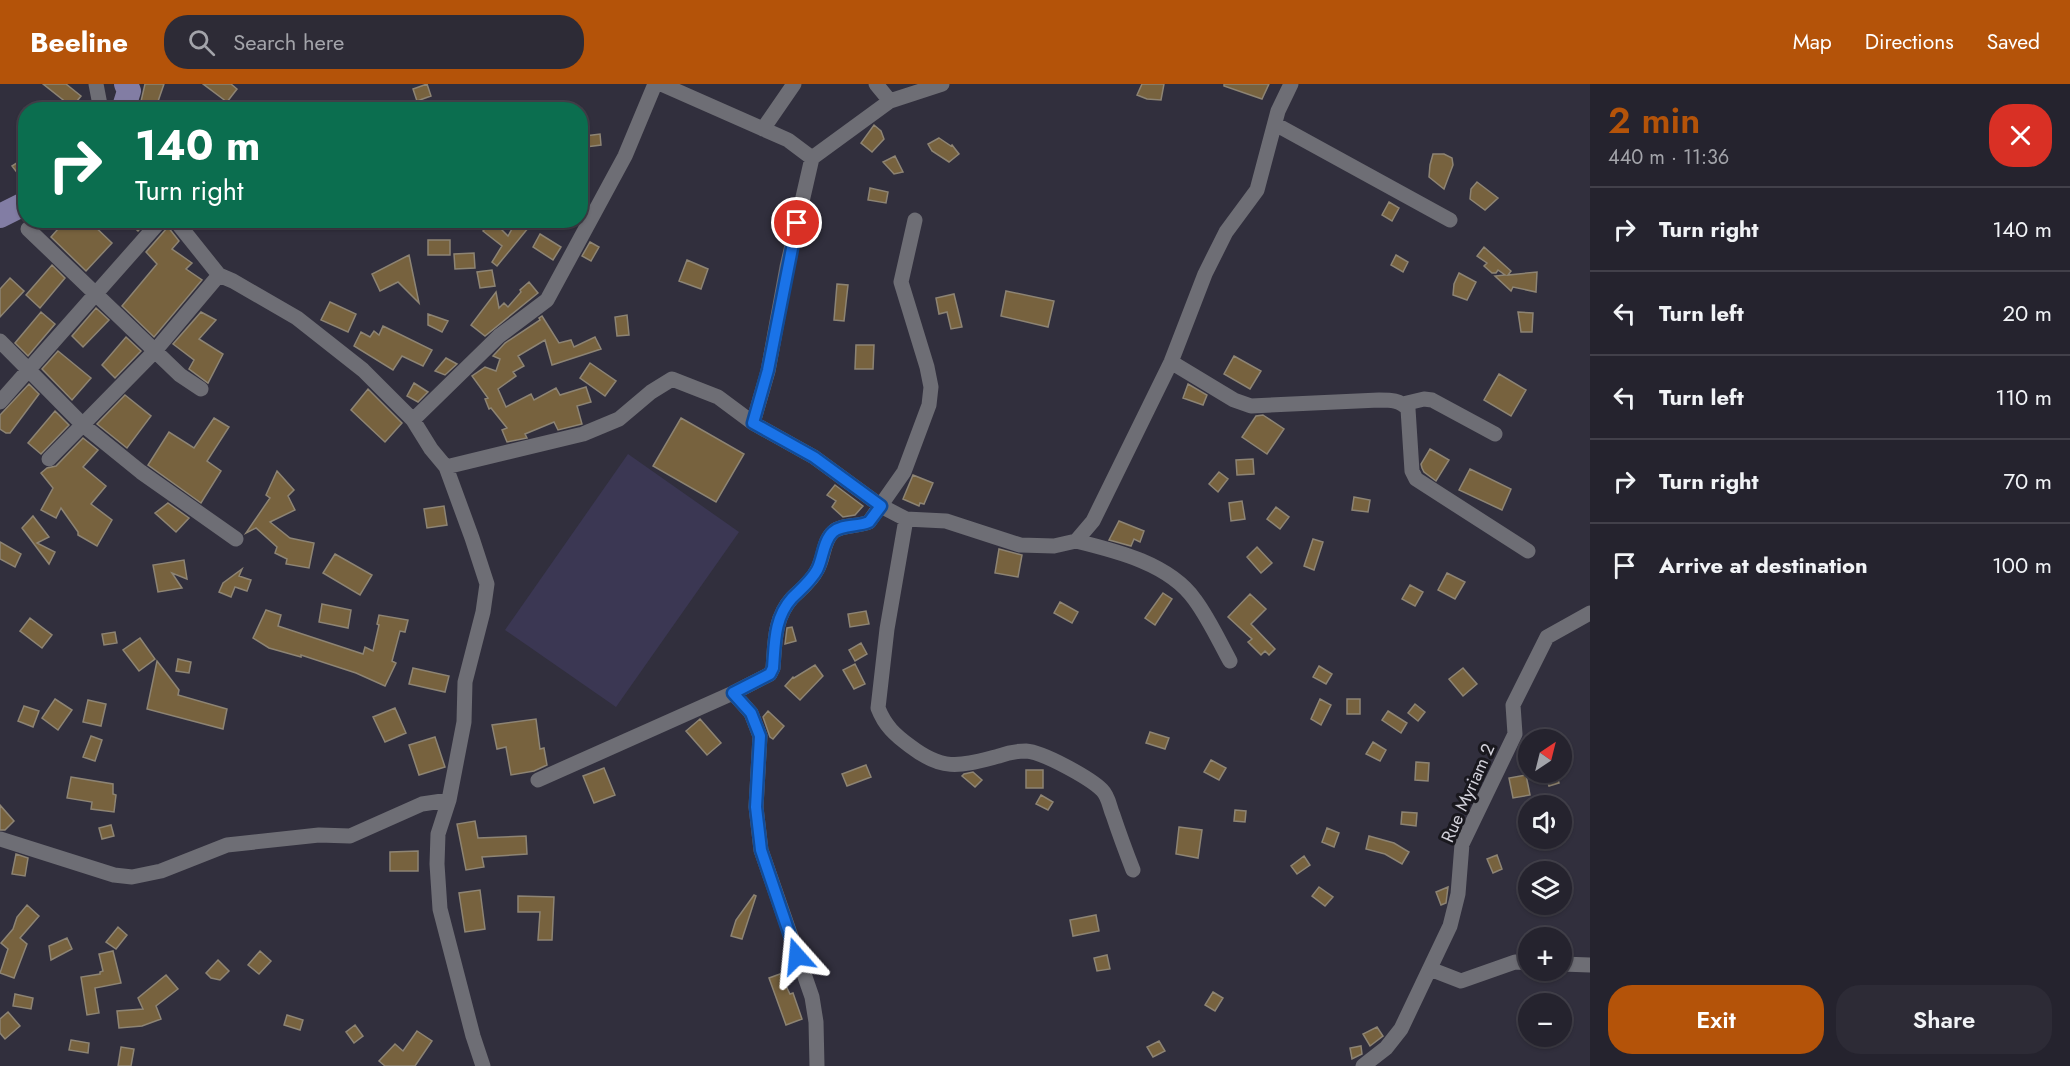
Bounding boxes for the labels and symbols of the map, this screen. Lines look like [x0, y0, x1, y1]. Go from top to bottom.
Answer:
pin [771, 197, 822, 248]
north arrow [1518, 729, 1572, 783]
street label: Rue Myriam 2 [1435, 739, 1501, 847]
position arrow [765, 924, 829, 988]

